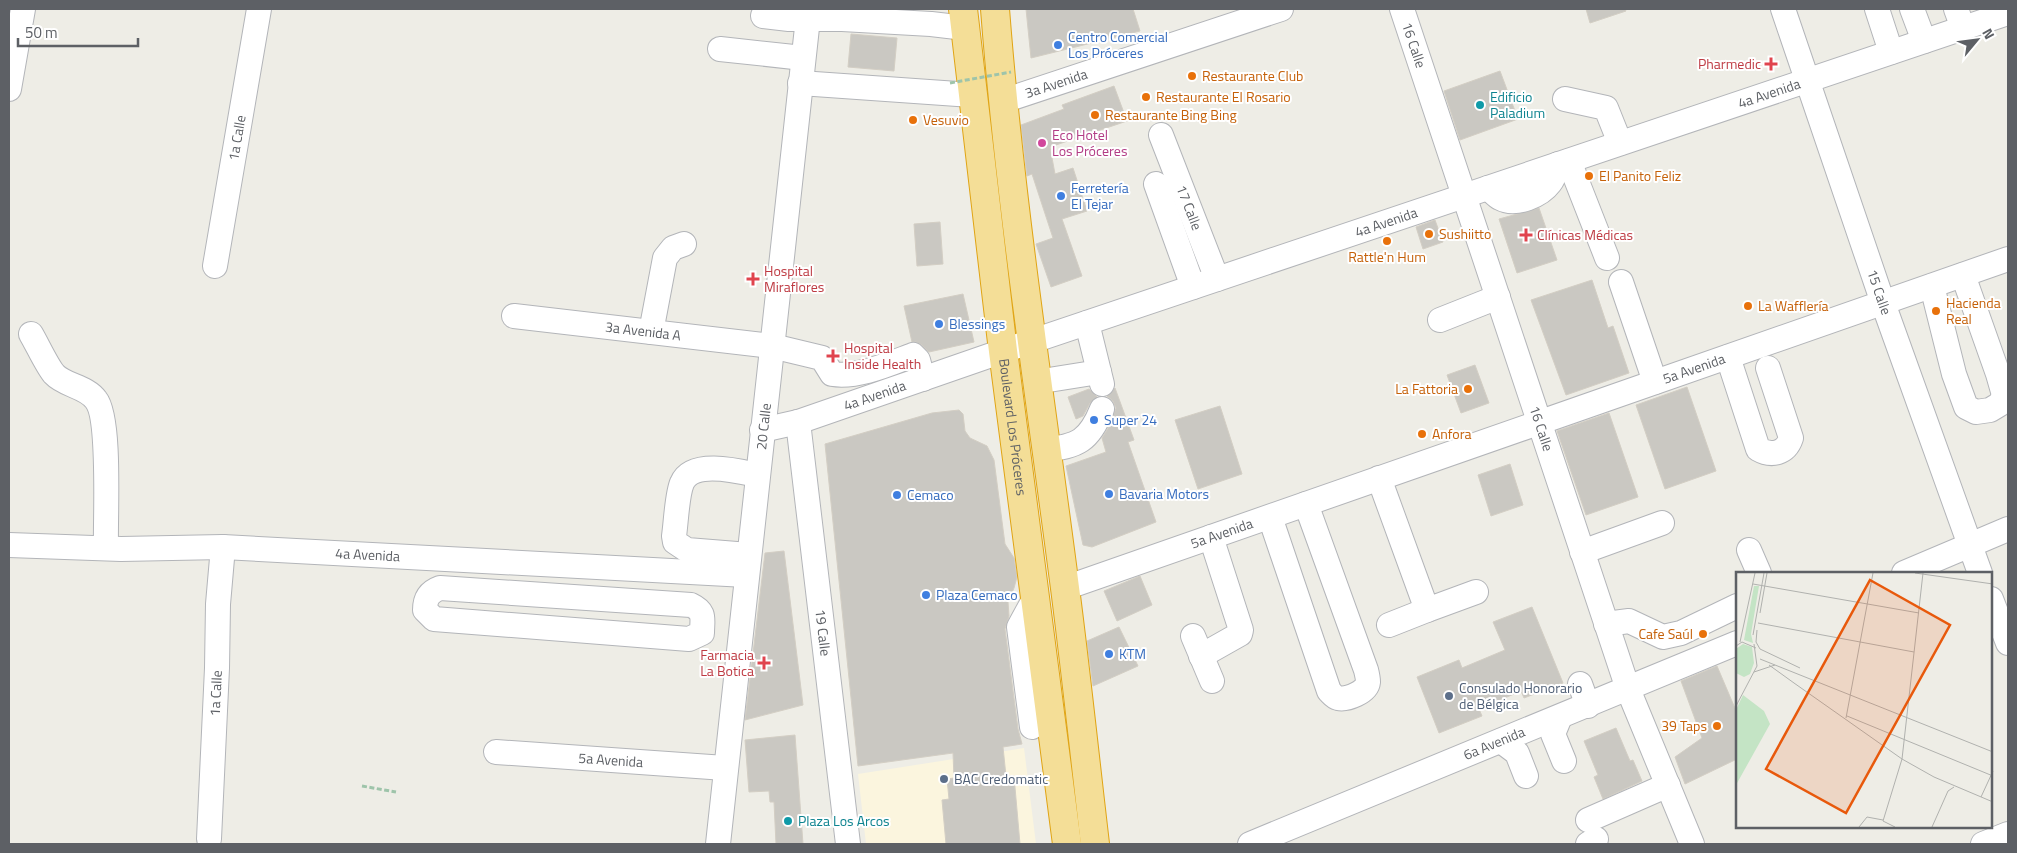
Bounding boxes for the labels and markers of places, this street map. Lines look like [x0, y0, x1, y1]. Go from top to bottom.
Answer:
place label: Centro Comercial Los Próceres [1068, 26, 1168, 63]
marker: Centro Comercial Los Próceres [1052, 39, 1064, 51]
place label: Pharmedic [1698, 53, 1761, 74]
marker: Pharmedic [1765, 58, 1777, 70]
place label: Restaurante Club [1202, 65, 1304, 86]
marker: Restaurante Club [1186, 70, 1198, 82]
place label: Restaurante El Rosario [1156, 86, 1291, 107]
place label: Edificio Paladium [1490, 86, 1545, 123]
marker: Restaurante El Rosario [1140, 91, 1152, 103]
marker: Edificio Paladium [1474, 99, 1486, 111]
place label: Restaurante Bing Bing [1105, 104, 1237, 125]
place label: Vesuvio [923, 109, 969, 130]
marker: Restaurante Bing Bing [1089, 109, 1101, 121]
marker: Vesuvio [907, 114, 919, 126]
place label: Eco Hotel Los Próceres [1052, 124, 1127, 161]
marker: Eco Hotel Los Próceres [1036, 137, 1048, 149]
place label: El Panito Feliz [1599, 165, 1681, 186]
marker: El Panito Feliz [1583, 170, 1595, 182]
place label: Ferretería El Tejar [1071, 177, 1129, 214]
marker: Ferretería El Tejar [1055, 190, 1067, 202]
place label: Sushiitto [1439, 223, 1491, 244]
place label: Clínicas Médicas [1537, 224, 1633, 245]
marker: Sushiitto [1423, 228, 1435, 240]
marker: Clínicas Médicas [1519, 228, 1533, 242]
marker: Rattle'n Hum [1381, 235, 1393, 247]
place label: Rattle'n Hum [1348, 246, 1426, 267]
place label: Hospital Miraflores [764, 260, 824, 297]
marker: Hospital Miraflores [746, 272, 760, 286]
place label: Hacienda Real [1946, 292, 2001, 329]
place label: La Wafflería [1758, 295, 1829, 316]
marker: La Wafflería [1742, 300, 1754, 312]
marker: Hacienda Real [1930, 305, 1942, 317]
place label: Blessings [949, 313, 1005, 334]
marker: Blessings [933, 318, 945, 330]
place label: Hospital Inside Health [844, 337, 921, 374]
marker: Hospital Inside Health [826, 349, 840, 363]
place label: La Fattoria [1395, 378, 1458, 399]
marker: La Fattoria [1462, 383, 1474, 395]
place label: Super 24 [1104, 409, 1157, 430]
marker: Super 24 [1088, 414, 1100, 426]
place label: Anfora [1432, 423, 1472, 444]
marker: Anfora [1416, 428, 1428, 440]
place label: Bavaria Motors [1119, 483, 1209, 504]
place label: Cemaco [907, 484, 954, 505]
marker: Bavaria Motors [1103, 488, 1115, 500]
marker: Cemaco [891, 489, 903, 501]
place label: Plaza Cemaco [936, 584, 1018, 605]
marker: Plaza Cemaco [920, 589, 932, 601]
place label: Cafe Saúl [1638, 623, 1693, 644]
marker: Cafe Saúl [1697, 628, 1709, 640]
place label: KTM [1119, 643, 1146, 664]
place label: Farmacia La Botica [700, 644, 754, 681]
marker: KTM [1103, 648, 1115, 660]
marker: Farmacia La Botica [758, 657, 770, 669]
place label: Consulado Honorario de Bélgica [1459, 677, 1582, 714]
marker: Consulado Honorario de Bélgica [1443, 690, 1455, 702]
place label: 39 Taps [1661, 715, 1707, 736]
marker: 39 Taps [1711, 720, 1723, 732]
place label: BAC Credomatic [954, 768, 1048, 789]
marker: BAC Credomatic [938, 773, 950, 785]
place label: Plaza Los Arcos [798, 810, 890, 831]
marker: Plaza Los Arcos [782, 815, 794, 827]

